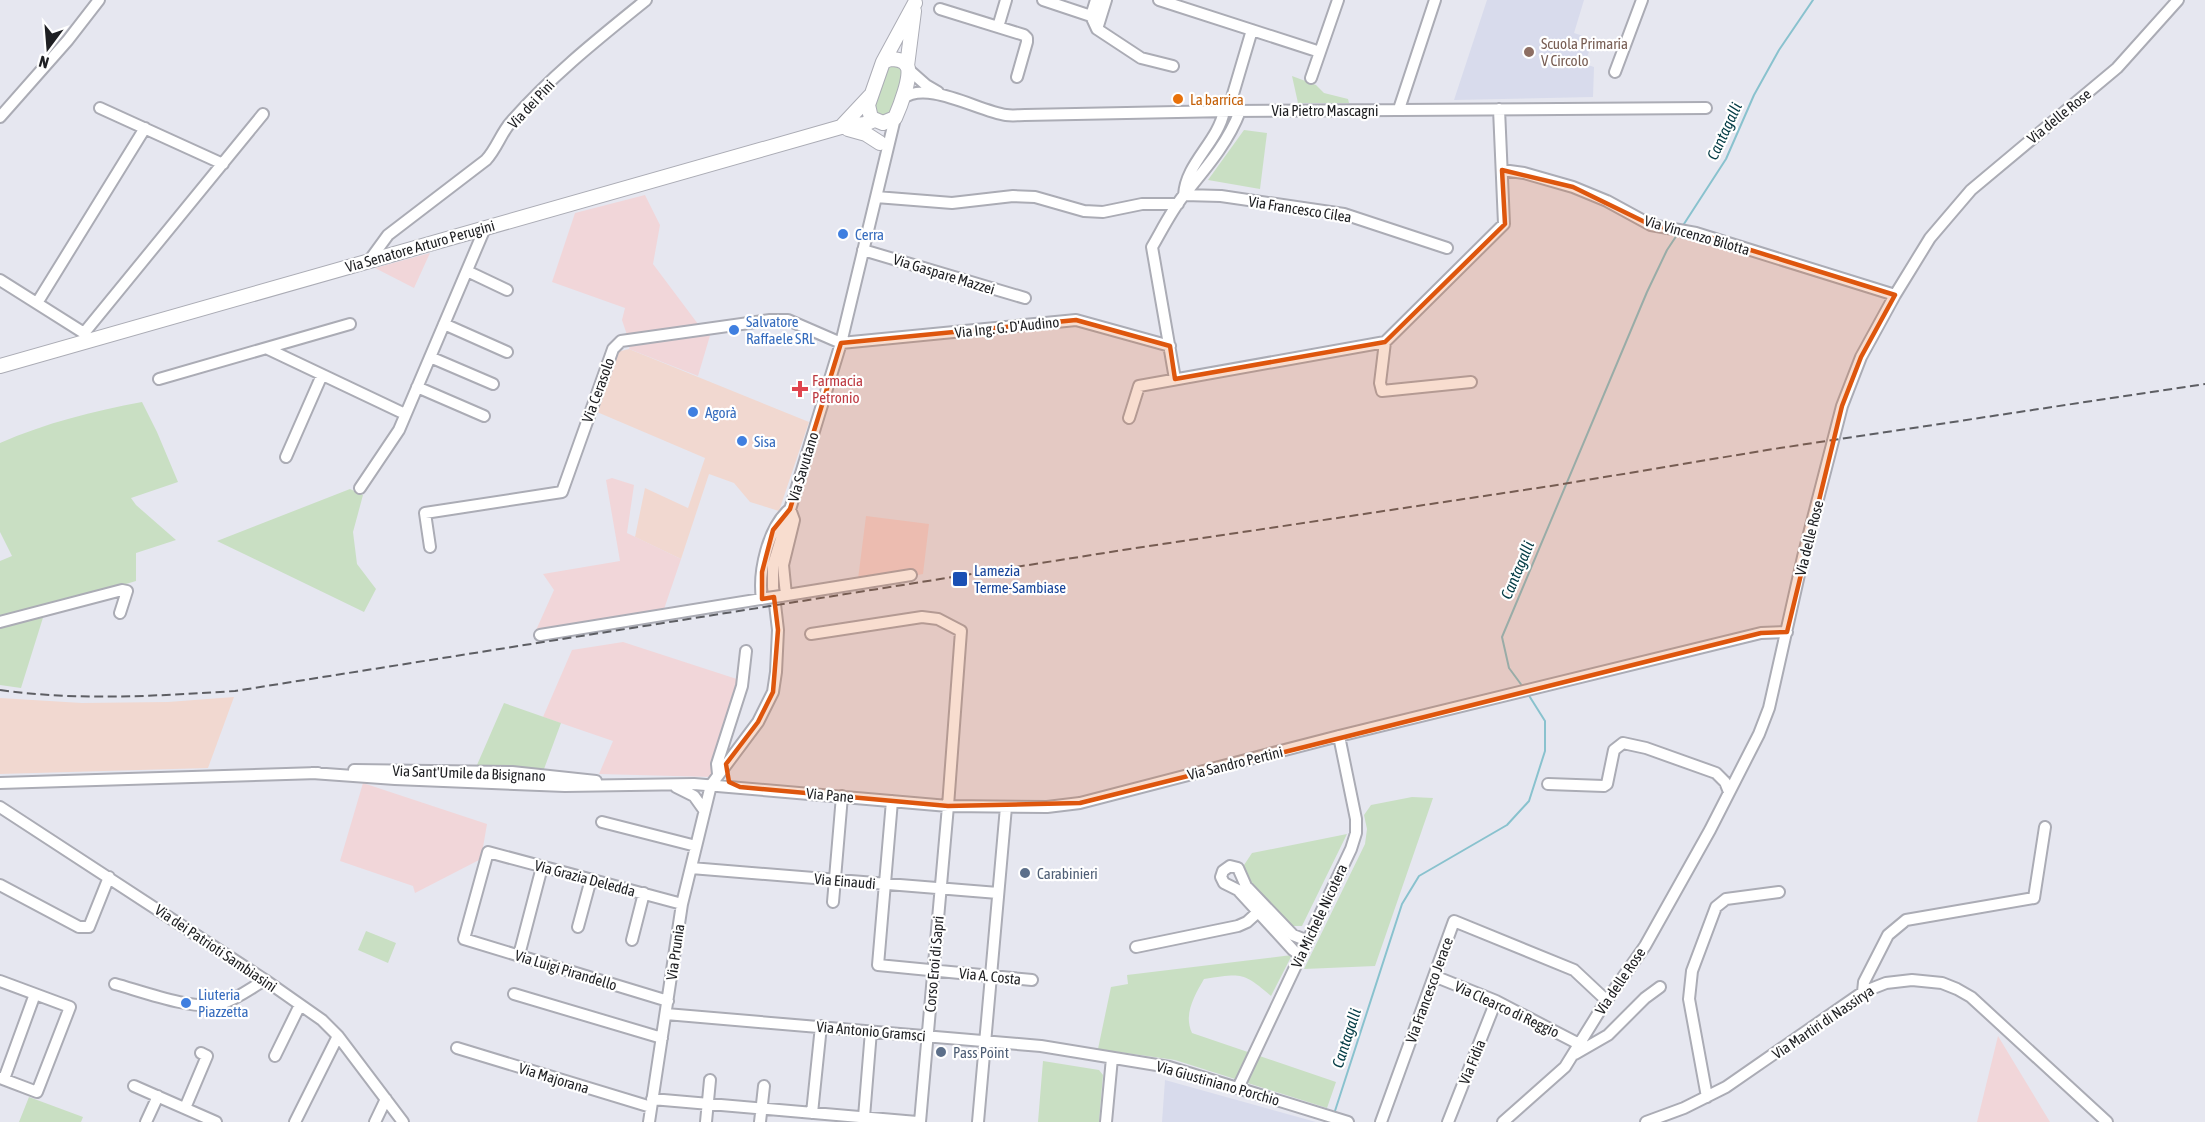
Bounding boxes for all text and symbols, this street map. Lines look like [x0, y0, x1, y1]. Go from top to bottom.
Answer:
north arrow [18, 18, 78, 78]
place label: Scuola Primaria V Circolo [1541, 35, 1628, 69]
marker: Scuola Primaria V Circolo [1522, 45, 1536, 59]
text: N [37, 52, 51, 72]
street label: Via dei Pini [504, 76, 558, 132]
street label: Via delle Rose [2024, 85, 2094, 147]
place label: La barrica [1190, 91, 1244, 108]
marker: La barrica [1171, 92, 1185, 106]
water label: Cantagalli [1703, 99, 1746, 163]
street label: Via Pietro Mascagni [1271, 102, 1379, 119]
street label: Via Francesco Cilea [1247, 192, 1353, 226]
street label: Via Vincenzo Bilotta [1642, 212, 1752, 258]
street label: Via Senatore Arturo Perugini [343, 217, 497, 275]
place label: Cerra [855, 226, 884, 243]
marker: Cerra [836, 227, 850, 241]
street label: Via Gaspare Mazzei [891, 250, 997, 298]
place label: Salvatore Raffaele SRL [746, 313, 815, 347]
street label: Via Ing. G. D'Audino [954, 313, 1060, 341]
marker: Salvatore Raffaele SRL [727, 323, 741, 337]
street label: Via Cerasolo [578, 355, 618, 425]
place label: Farmacia Petronio [812, 372, 863, 406]
marker: Farmacia Petronio [793, 382, 807, 396]
place label: Agorà [705, 404, 737, 421]
marker: Agorà [686, 405, 700, 419]
street label: Via Savutano [784, 430, 822, 504]
place label: Sisa [754, 433, 776, 450]
marker: Sisa [735, 434, 749, 448]
street label: Via delle Rose [1791, 498, 1827, 577]
water label: Cantagalli [1497, 538, 1538, 602]
place label: Lamezia Terme-Sambiase [974, 562, 1066, 596]
marker: Lamezia Terme-Sambiase [951, 570, 969, 588]
street label: Via Sandro Pertini [1185, 743, 1285, 783]
street label: Via Sant'Umile da Bisignano [392, 762, 546, 784]
street label: Via Pane [805, 784, 855, 806]
street label: Via Grazia Deledda [533, 856, 637, 900]
street label: Via Michele Nicotera [1287, 861, 1351, 971]
place label: Carabinieri [1037, 865, 1098, 882]
marker: Carabinieri [1018, 866, 1032, 880]
street label: Via Einaudi [814, 870, 876, 892]
street label: Via dei Patrioti Sambiasini [152, 901, 280, 995]
street label: Corso Eroi di Sapri [921, 915, 947, 1013]
street label: Via Prunia [663, 923, 687, 981]
street label: Via Francesco Jerace [1402, 935, 1456, 1045]
street label: Via delle Rose [1591, 944, 1649, 1018]
street label: Via Luigi Pirandello [513, 946, 619, 994]
street label: Via A. Costa [958, 964, 1022, 988]
street label: Via Clearco di Reggio [1452, 977, 1562, 1041]
street label: Via Martiri di Nassirya [1769, 982, 1877, 1062]
place label: Liuteria Piazzetta [198, 986, 249, 1020]
marker: Liuteria Piazzetta [179, 996, 193, 1010]
water label: Cantagalli [1328, 1006, 1365, 1070]
street label: Via Antonio Gramsci [816, 1018, 926, 1044]
street label: Via Fidia [1455, 1037, 1489, 1087]
place label: Pass Point [953, 1044, 1009, 1061]
marker: Pass Point [934, 1045, 948, 1059]
street label: Via Giustiniano Porchio [1154, 1057, 1282, 1109]
street label: Via Majorana [517, 1059, 591, 1097]

